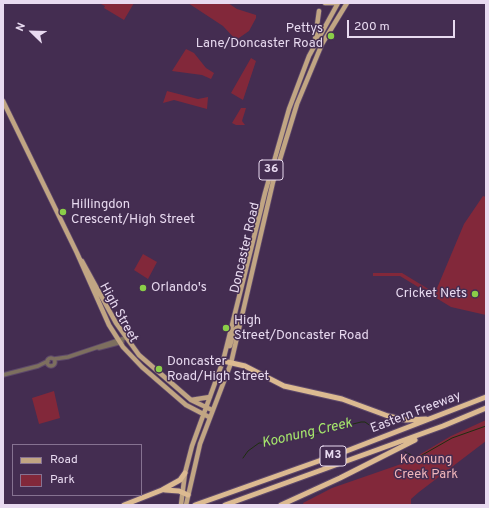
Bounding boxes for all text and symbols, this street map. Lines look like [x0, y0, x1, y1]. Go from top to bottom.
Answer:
north arrow [12, 12, 52, 52]
scale bar [349, 12, 457, 38]
text: 200 m [354, 19, 390, 35]
text: N [13, 21, 29, 34]
place label: Pettys Lane/Doncaster Road [196, 21, 323, 52]
marker: Pettys Lane/Doncaster Road [326, 31, 336, 41]
road number: 36 [259, 160, 283, 180]
place label: Hillingdon Crescent/High Street [71, 197, 195, 228]
street label: Doncaster Road [228, 201, 264, 295]
marker: Hillingdon Crescent/High Street [58, 207, 68, 217]
street label: High Street [95, 280, 141, 346]
place label: Orlando's [151, 280, 207, 296]
marker: Orlando's [138, 283, 148, 293]
place label: Cricket Nets [395, 286, 467, 302]
marker: Cricket Nets [470, 289, 480, 299]
place label: High Street/Doncaster Road [234, 313, 369, 344]
marker: High Street/Doncaster Road [221, 323, 231, 333]
place label: Doncaster Road/High Street [167, 354, 269, 385]
marker: Doncaster Road/High Street [154, 364, 164, 374]
street label: Eastern Freeway [368, 389, 464, 437]
water label: Koonung Creek [260, 415, 354, 453]
legend [12, 444, 142, 496]
road number: M3 [320, 446, 346, 466]
text: Road [50, 452, 78, 468]
park label: Koonung Creek Park [394, 452, 458, 483]
text: Park [50, 472, 75, 488]

